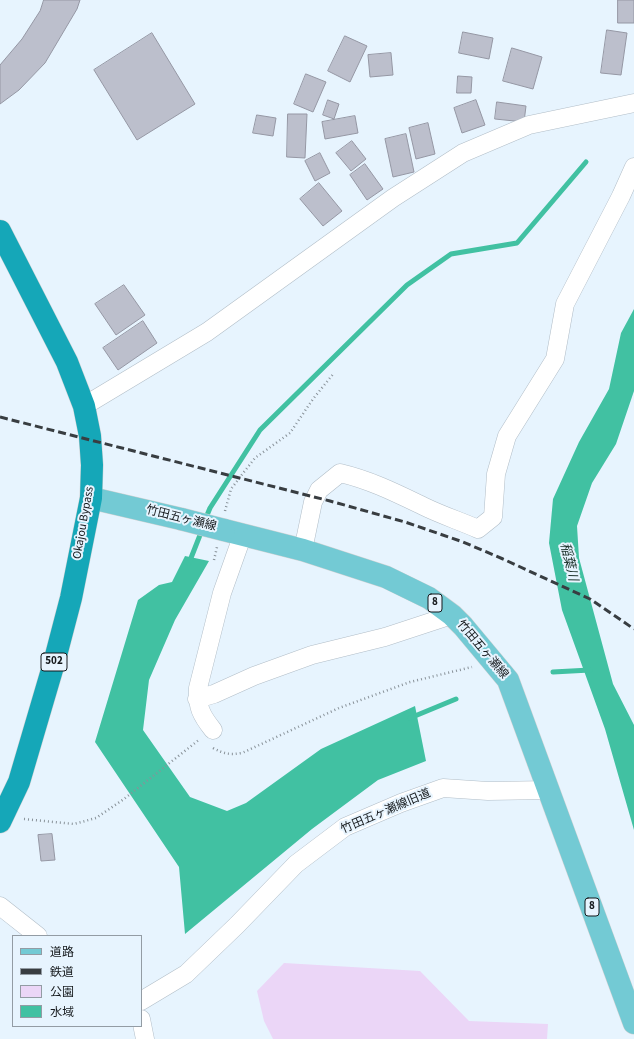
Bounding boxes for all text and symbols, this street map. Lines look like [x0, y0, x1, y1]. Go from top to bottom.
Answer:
street label: Okajou Bypass [71, 486, 97, 560]
street label: 竹田五ヶ瀬線 [144, 503, 218, 535]
water label: 稲葉川 [556, 541, 580, 583]
road number: 8 [428, 594, 442, 612]
street label: 竹田五ヶ瀬線 [453, 618, 511, 682]
road number: 502 [41, 653, 67, 671]
street label: 竹田五ヶ瀬線旧道 [339, 787, 433, 837]
road number: 8 [585, 898, 599, 916]
legend [12, 935, 142, 1027]
text: 道路 [50, 944, 74, 961]
text: 鉄道 [50, 964, 74, 981]
text: 公園 [50, 984, 74, 1001]
text: 水域 [50, 1004, 74, 1021]

